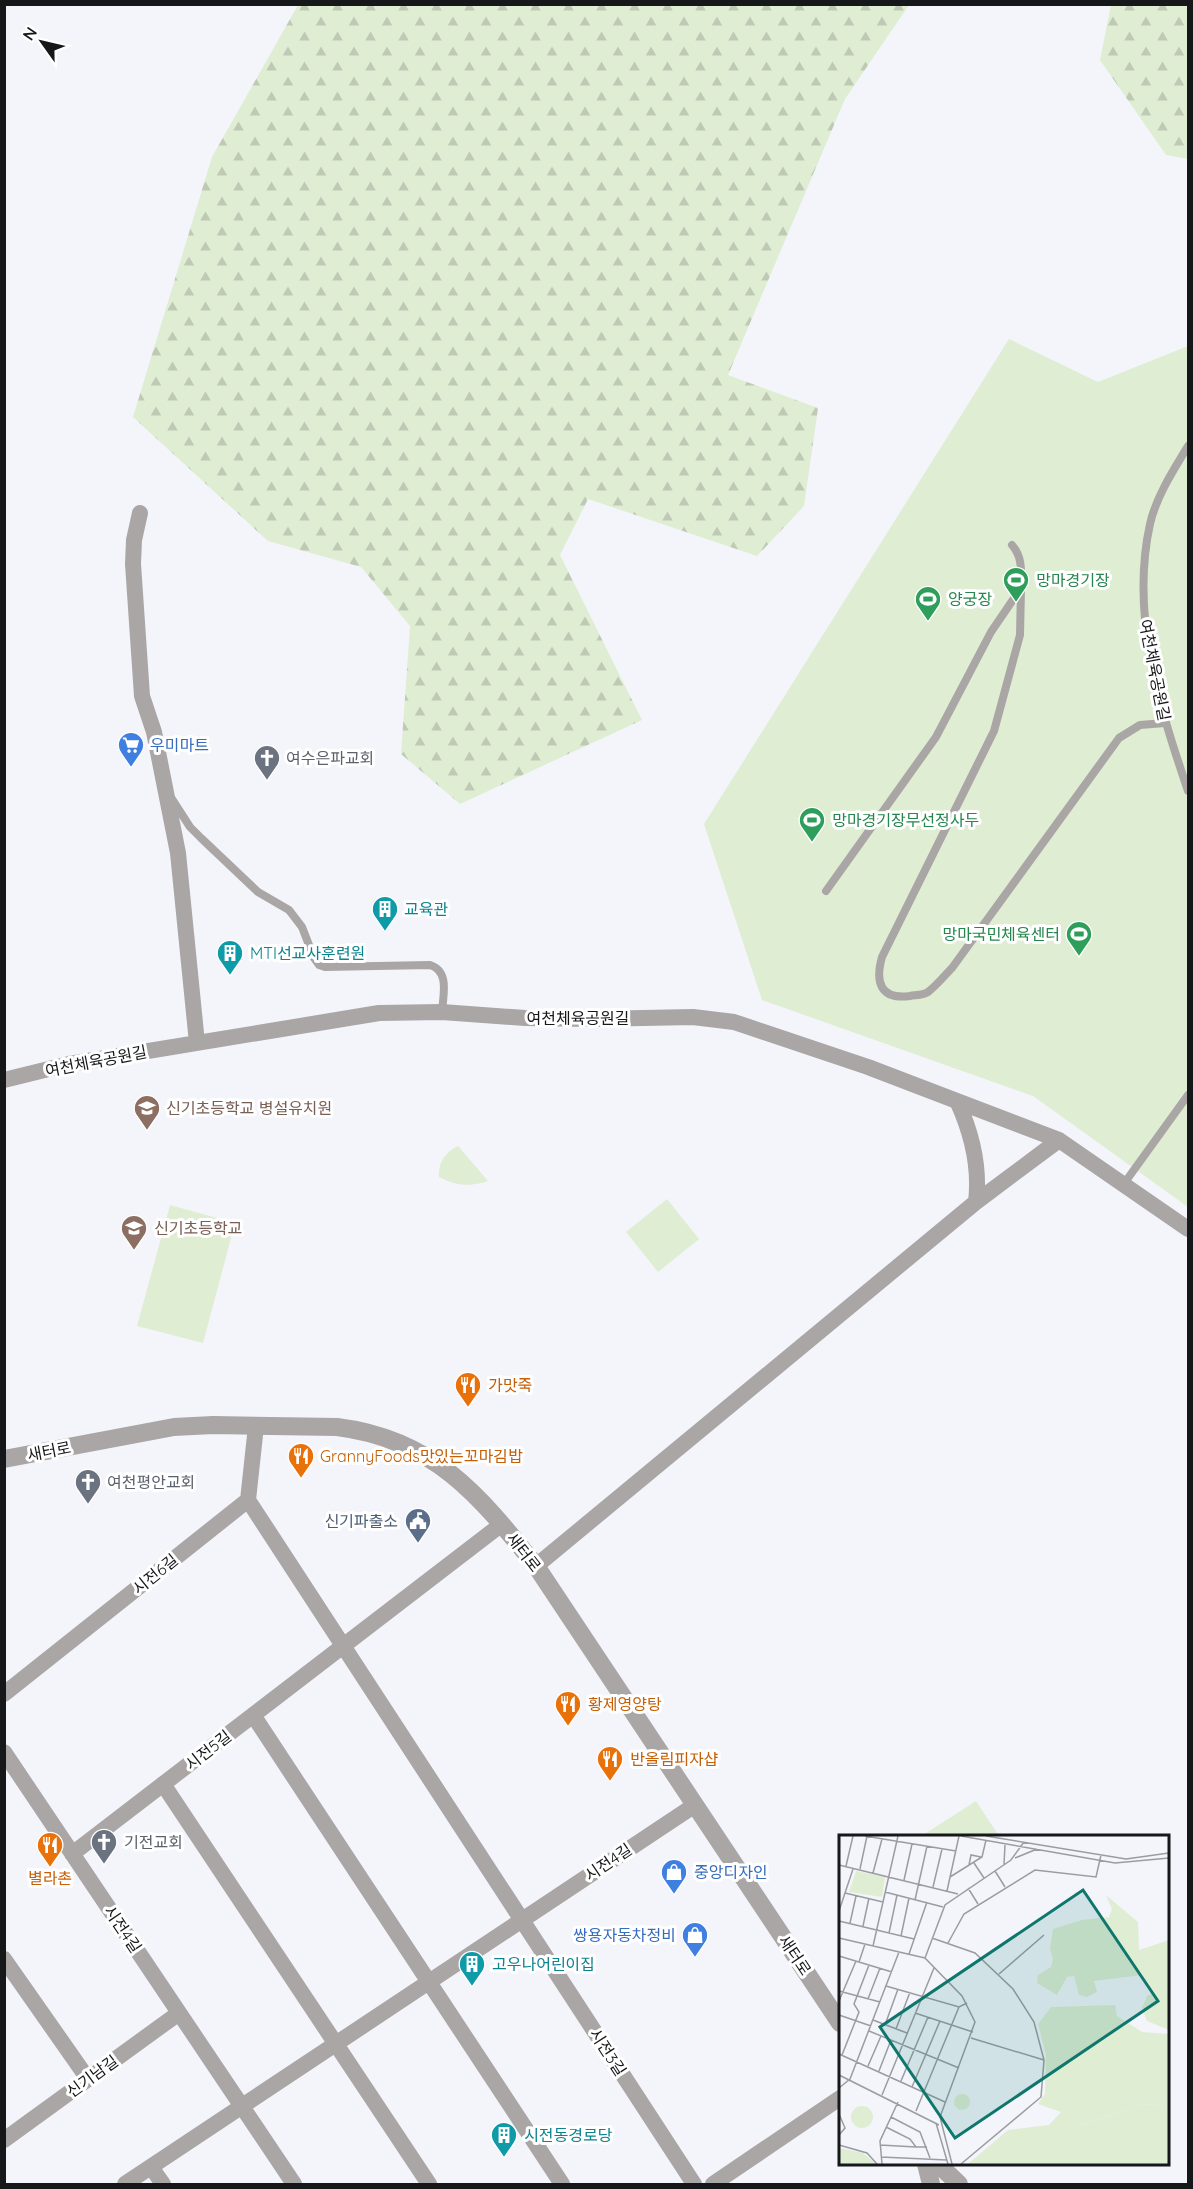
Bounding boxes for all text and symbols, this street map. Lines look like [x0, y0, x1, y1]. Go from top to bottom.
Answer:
north arrow [12, 12, 72, 72]
text: N [18, 23, 41, 44]
sports icon: 망마경기장 [1001, 565, 1031, 603]
place label: 망마경기장 [1036, 570, 1110, 590]
sports icon: 양궁장 [913, 584, 943, 622]
place label: 양궁장 [948, 589, 992, 609]
street label: 여천체육공원길 [1135, 618, 1175, 722]
supermarket icon: 우미마트 [116, 730, 146, 768]
place label: 우미마트 [150, 735, 209, 755]
church icon: 여수은파교회 [252, 743, 282, 781]
place label: 여수은파교회 [286, 748, 374, 768]
sports icon: 망마경기장무선정사두 [797, 805, 827, 843]
place label: 망마경기장무선정사두 [832, 810, 979, 830]
building icon: 교육관 [370, 894, 400, 932]
place label: 교육관 [404, 899, 448, 919]
sports icon: 망마국민체육센터 [1064, 919, 1094, 957]
place label: 망마국민체육센터 [942, 924, 1060, 944]
building icon: MTI선교사훈련원 [215, 938, 245, 976]
place label: MTI선교사훈련원 [250, 943, 365, 963]
street label: 여천체육공원길 [526, 1008, 630, 1028]
street label: 여천체육공원길 [44, 1041, 148, 1081]
school or university icon: 신기초등학교 병설유치원 [132, 1093, 162, 1131]
place label: 신기초등학교 병설유치원 [166, 1098, 332, 1118]
school or university icon: 신기초등학교 [119, 1213, 149, 1251]
place label: 신기초등학교 [154, 1218, 242, 1238]
restaurant icon: 가맛죽 [453, 1370, 483, 1408]
place label: 가맛죽 [488, 1375, 532, 1395]
street label: 새터로 [25, 1437, 73, 1465]
restaurant icon: GrannyFoods맛있는꼬마김밥 [286, 1441, 316, 1479]
place label: GrannyFoods맛있는꼬마김밥 [320, 1446, 523, 1466]
church icon: 여천평안교회 [73, 1467, 103, 1505]
place label: 여천평안교회 [107, 1472, 195, 1492]
public building icon: 신기파출소 [403, 1506, 433, 1544]
place label: 신기파출소 [324, 1511, 398, 1531]
street label: 새터로 [503, 1528, 546, 1576]
street label: 시전6길 [128, 1550, 182, 1598]
restaurant icon: 황제영양탕 [553, 1689, 583, 1727]
place label: 황제영양탕 [588, 1694, 662, 1714]
street label: 시전5길 [181, 1726, 235, 1774]
restaurant icon: 반올림피자샵 [595, 1744, 625, 1782]
place label: 반올림피자샵 [630, 1749, 719, 1769]
church icon: 기전교회 [89, 1827, 119, 1865]
restaurant icon: 별라촌 [35, 1830, 65, 1868]
place label: 기전교회 [124, 1832, 183, 1852]
inset map [839, 1835, 1169, 2165]
street label: 시전4길 [581, 1839, 635, 1885]
shop icon: 중앙디자인 [659, 1857, 689, 1895]
place label: 중앙디자인 [694, 1862, 768, 1882]
place label: 별라촌 [28, 1868, 72, 1888]
street label: 시전4길 [100, 1902, 146, 1956]
shop icon: 쌍용자동차정비 [680, 1920, 710, 1958]
place label: 쌍용자동차정비 [573, 1925, 676, 1945]
street label: 새터로 [774, 1931, 816, 1979]
building icon: 고우나어린이집 [457, 1949, 487, 1987]
place label: 고우나어린이집 [492, 1954, 595, 1974]
street label: 시전3길 [585, 2025, 631, 2079]
street label: 신기남길 [62, 2051, 122, 2101]
building icon: 시전동경로당 [489, 2120, 519, 2158]
place label: 시전동경로당 [524, 2125, 613, 2145]

